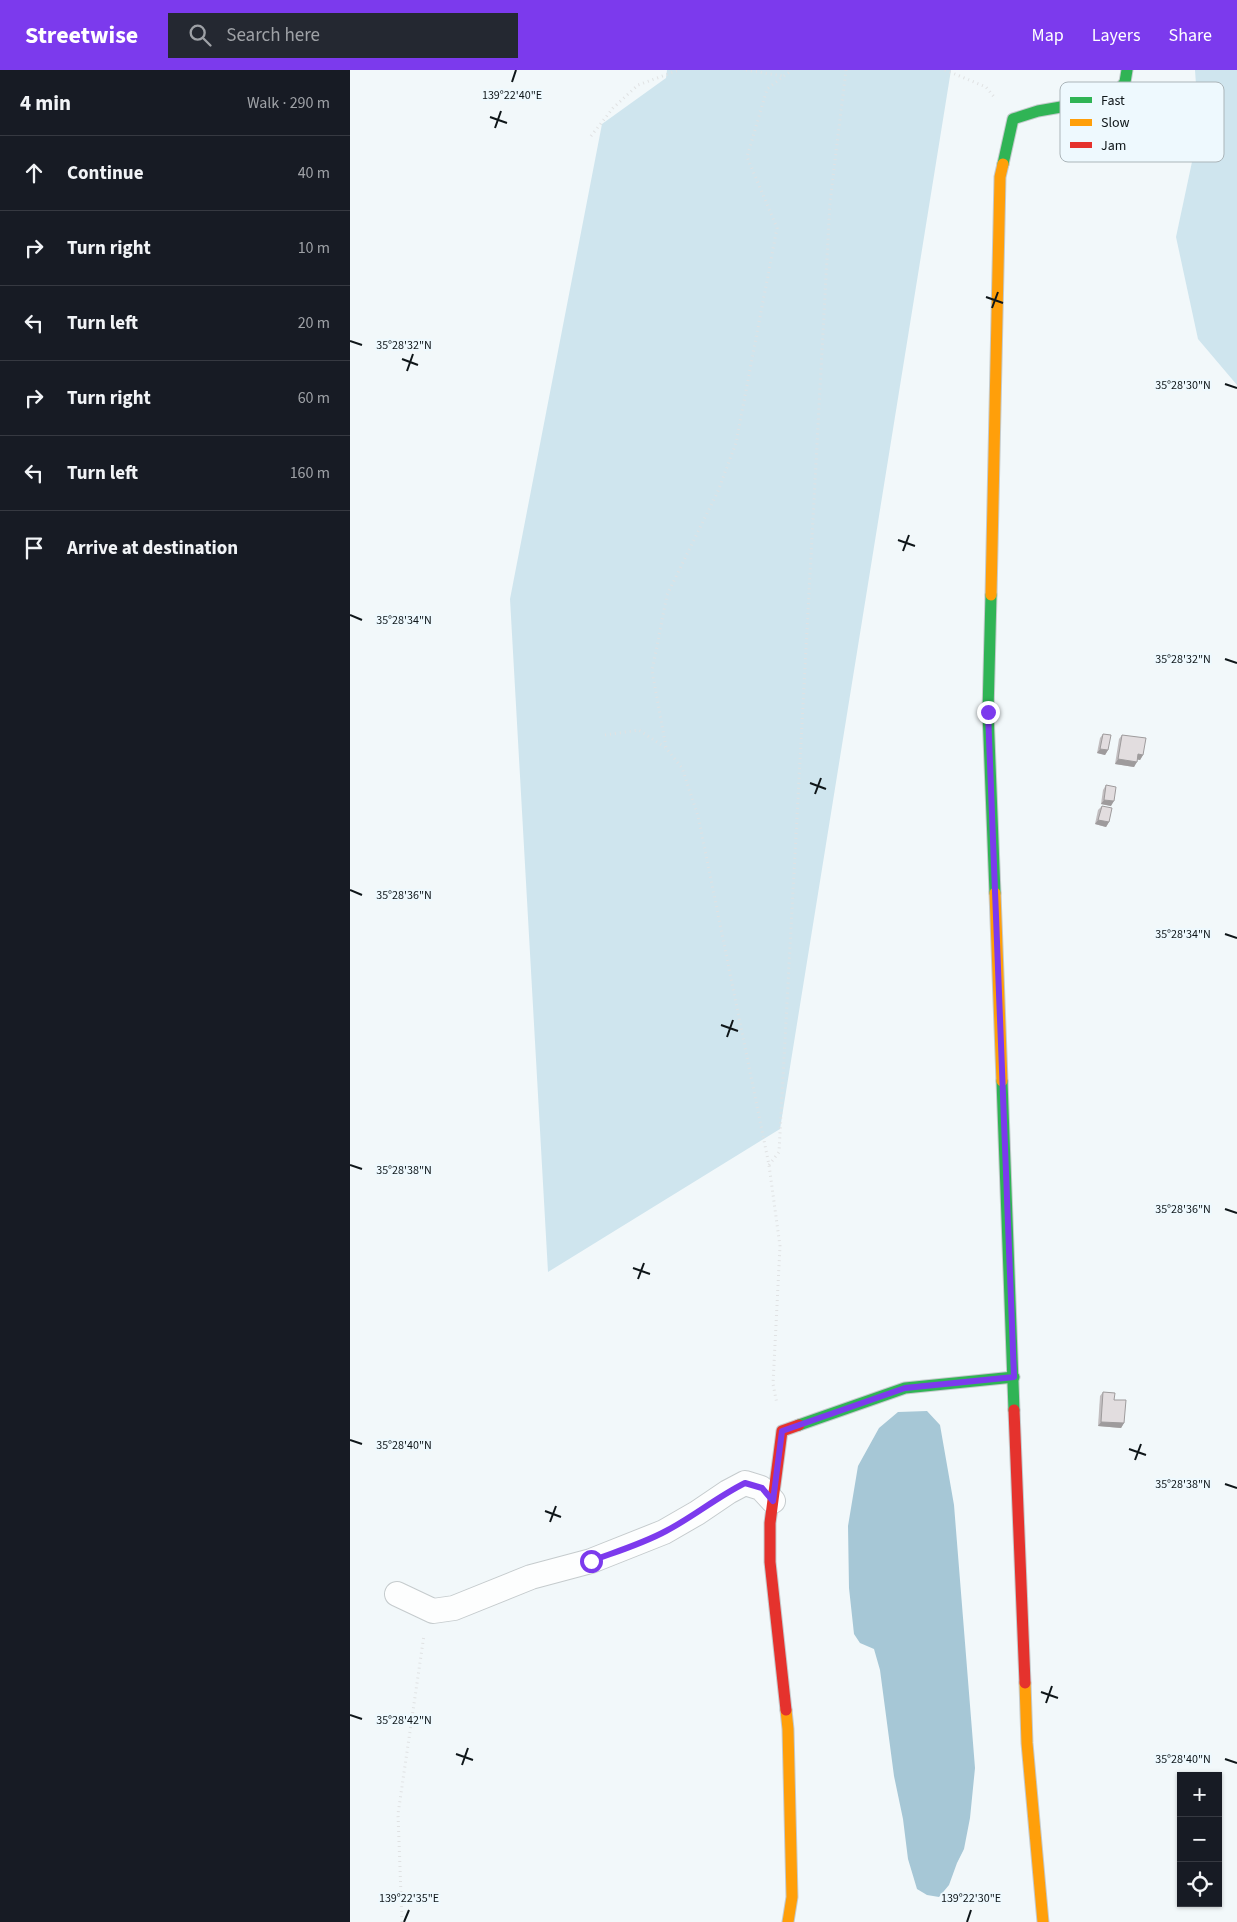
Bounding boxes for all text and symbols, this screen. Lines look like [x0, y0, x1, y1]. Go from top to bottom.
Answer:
search box [168, 13, 518, 58]
text: Streetwise [25, 18, 138, 53]
icon: search [186, 21, 214, 49]
text: Search here [226, 22, 320, 49]
text: Map [1032, 23, 1064, 48]
text: Layers [1092, 23, 1141, 48]
text: Share [1169, 23, 1212, 48]
legend [1060, 82, 1224, 162]
text: 139°22'40"E [482, 87, 542, 104]
text: 4 min [20, 88, 71, 118]
text: Fast [1101, 91, 1125, 111]
text: Walk · 290 m [247, 92, 330, 114]
text: Slow [1101, 113, 1130, 133]
text: Jam [1101, 136, 1126, 156]
icon: ahead [20, 159, 48, 187]
text: Continue [67, 160, 144, 187]
text: 40 m [298, 162, 330, 184]
icon: right [20, 234, 48, 262]
text: Turn right [67, 235, 151, 262]
text: 10 m [298, 237, 330, 259]
icon: left [20, 309, 48, 337]
text: Turn left [67, 310, 138, 337]
text: 20 m [298, 312, 330, 334]
text: 35°28'32"N [376, 337, 432, 354]
text: 35°28'30"N [1155, 377, 1211, 394]
icon: right [20, 384, 48, 412]
text: Turn right [67, 385, 151, 412]
text: 60 m [298, 387, 330, 409]
icon: left [20, 459, 48, 487]
text: Turn left [67, 460, 138, 487]
text: 160 m [290, 462, 330, 484]
icon: arrive [20, 534, 48, 562]
text: Arrive at destination [67, 535, 238, 562]
text: 35°28'34"N [376, 612, 432, 629]
text: 35°28'32"N [1155, 651, 1211, 668]
route end [977, 701, 1000, 724]
text: 35°28'36"N [376, 887, 432, 904]
text: 35°28'34"N [1155, 926, 1211, 943]
text: 35°28'38"N [376, 1162, 432, 1179]
text: 35°28'36"N [1155, 1201, 1211, 1218]
text: 35°28'40"N [376, 1437, 432, 1454]
text: 35°28'38"N [1155, 1476, 1211, 1493]
route start [580, 1550, 603, 1573]
text: 35°28'42"N [376, 1712, 432, 1729]
text: 35°28'40"N [1155, 1751, 1211, 1768]
map controls [1177, 1772, 1222, 1907]
button: + [1177, 1772, 1222, 1817]
button: − [1177, 1817, 1222, 1862]
button: locate [1177, 1862, 1222, 1907]
text: 139°22'35"E [379, 1890, 439, 1907]
text: 139°22'30"E [941, 1890, 1001, 1907]

